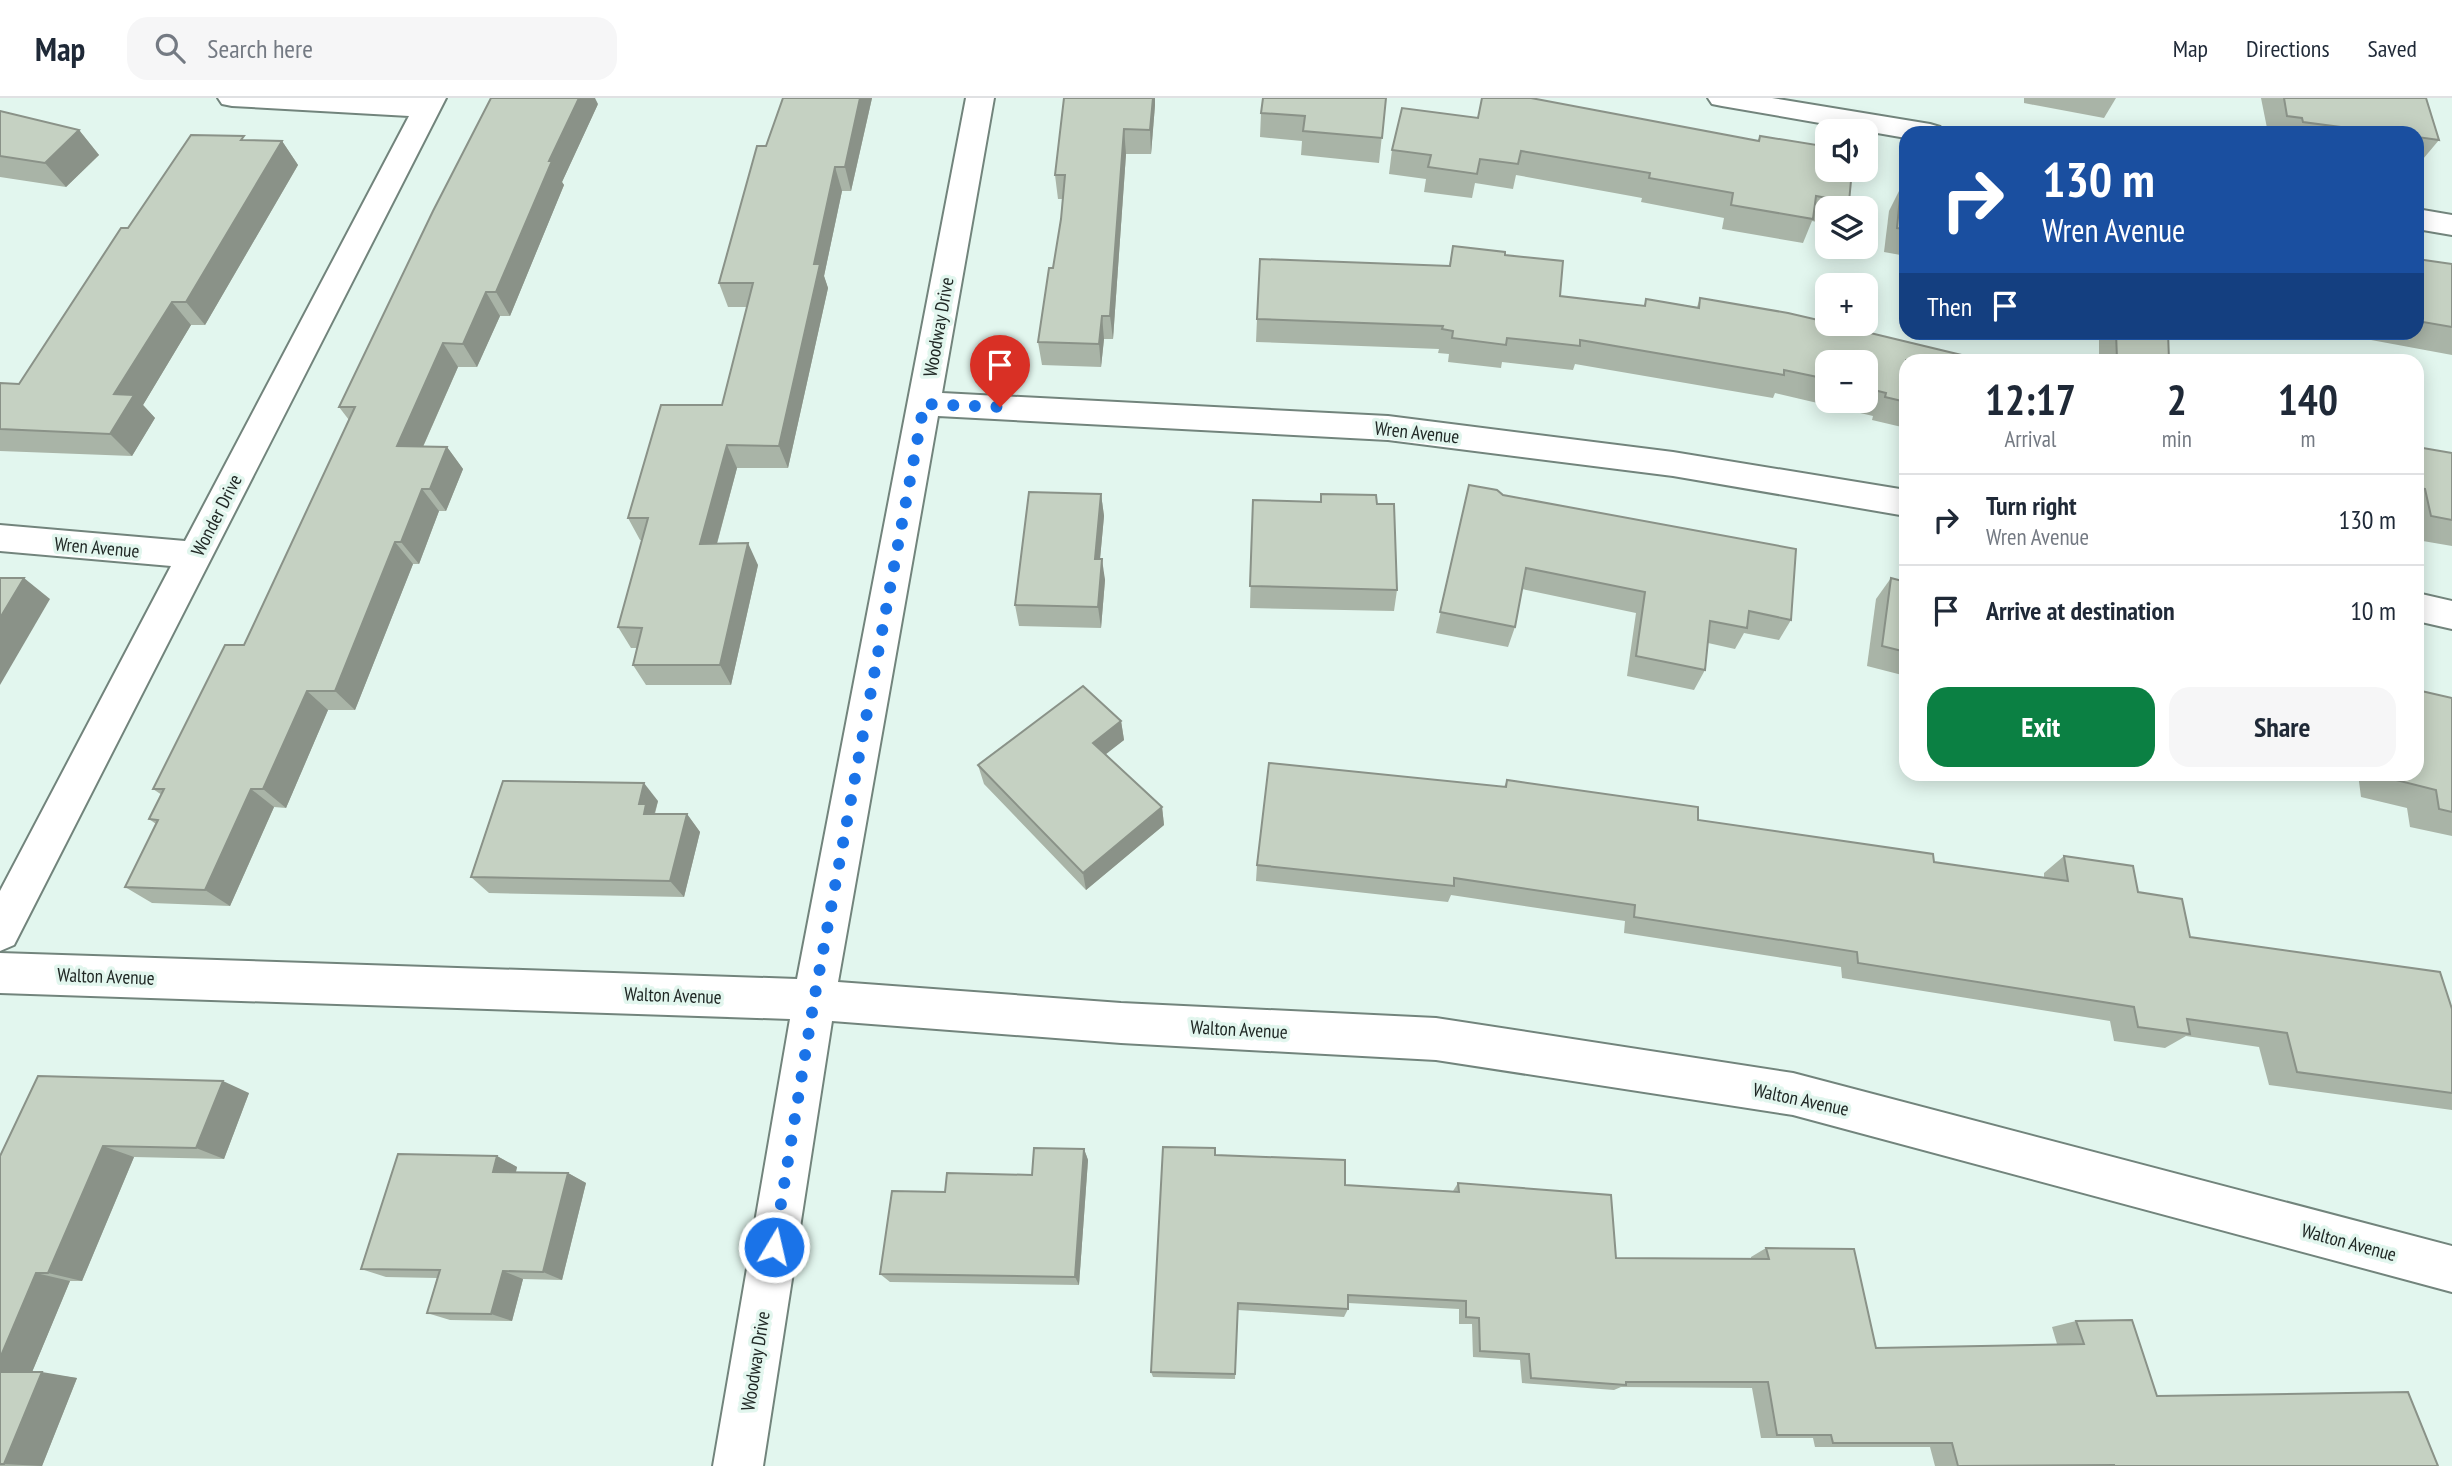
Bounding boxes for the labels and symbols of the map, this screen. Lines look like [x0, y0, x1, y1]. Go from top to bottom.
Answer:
street label: Woodway Drive [917, 275, 959, 379]
pin [970, 335, 1030, 407]
street label: Wren Avenue [1373, 416, 1461, 448]
street label: Wonder Drive [185, 470, 247, 560]
street label: Wren Avenue [54, 531, 141, 563]
street label: Walton Avenue [57, 962, 155, 990]
street label: Walton Avenue [624, 981, 722, 1009]
street label: Walton Avenue [1190, 1014, 1288, 1044]
street label: Walton Avenue [1751, 1077, 1851, 1121]
position arrow [737, 1210, 811, 1284]
street label: Walton Avenue [2299, 1218, 2399, 1266]
street label: Woodway Drive [735, 1309, 775, 1413]

